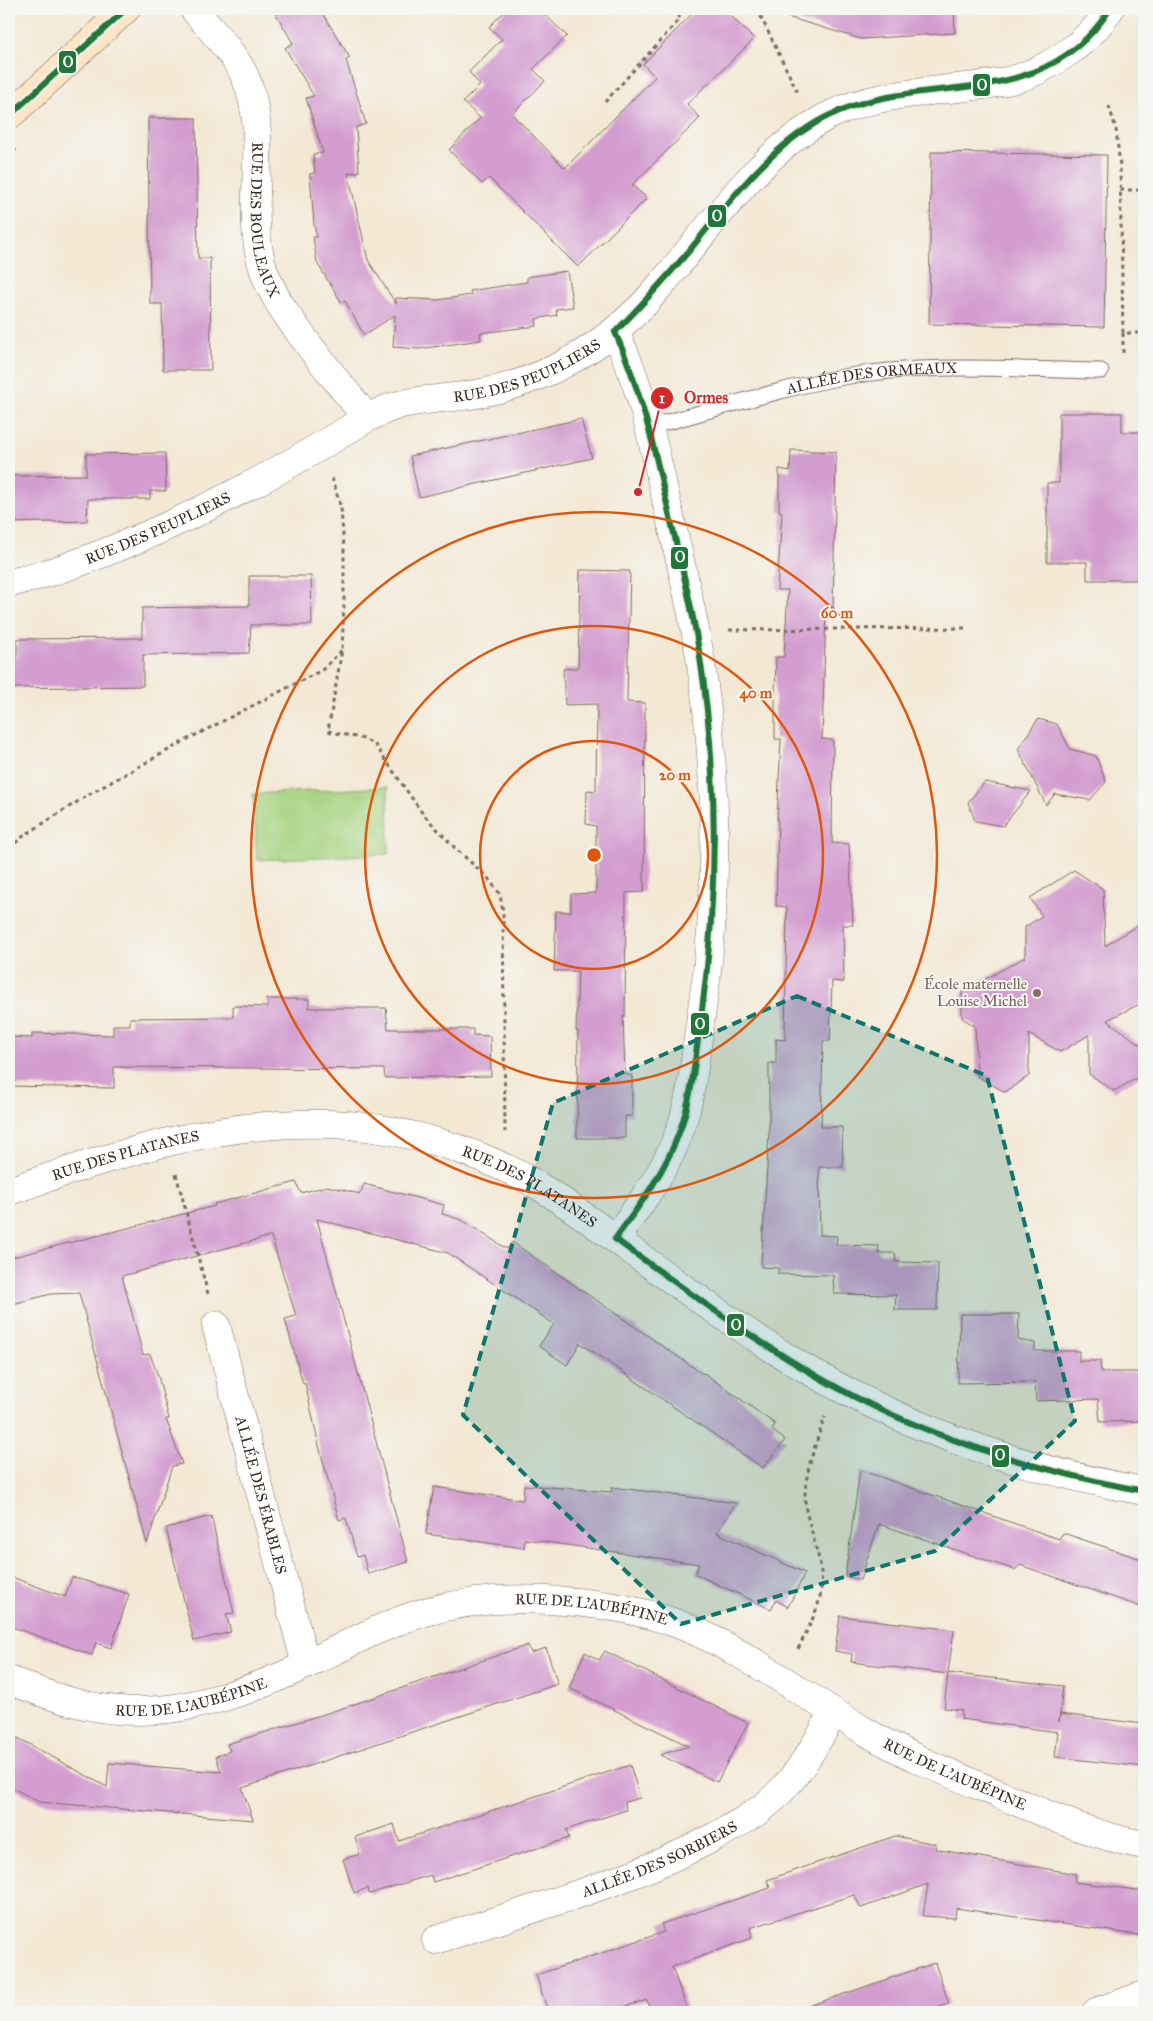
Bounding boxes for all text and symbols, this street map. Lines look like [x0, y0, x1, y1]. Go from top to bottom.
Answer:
line badge: O [58, 50, 77, 74]
text: O [63, 54, 74, 71]
line badge: O [972, 73, 991, 97]
text: O [977, 77, 988, 94]
street label: RUE DES BOULEAUX [247, 142, 284, 301]
line badge: O [707, 204, 727, 228]
text: O [712, 208, 723, 225]
street label: RUE DES PEUPLIERS [452, 335, 604, 406]
street label: ALLÉE DES ORMEAUX [784, 359, 958, 398]
callout: Ormes [649, 382, 738, 413]
text: Ormes [684, 388, 728, 407]
text: 1 [659, 389, 665, 407]
street label: RUE DES PEUPLIERS [83, 488, 234, 568]
line badge: O [670, 546, 689, 570]
text: O [675, 549, 686, 566]
text: 60 m [821, 604, 854, 622]
text: 40 m [740, 684, 773, 703]
text: 20 m [659, 766, 691, 784]
centre of rings [585, 846, 603, 864]
place label: École maternelle Louise Michel [924, 974, 1028, 1010]
marker: École maternelle Louise Michel [1031, 987, 1043, 999]
line badge: O [690, 1012, 710, 1036]
text: O [695, 1016, 706, 1033]
street label: RUE DES PLATANES [49, 1126, 201, 1185]
street label: RUE DES PLATANES [460, 1142, 600, 1232]
line badge: O [726, 1313, 745, 1337]
text: O [731, 1317, 742, 1334]
street label: ALLÉE DES ÉRABLES [231, 1413, 291, 1576]
line badge: O [991, 1444, 1010, 1468]
text: O [995, 1447, 1006, 1464]
street label: RUE DE L'AUBÉPINE [515, 1590, 671, 1629]
street label: RUE DE L'AUBÉPINE [114, 1674, 270, 1720]
street label: RUE DE L'AUBÉPINE [880, 1734, 1030, 1814]
street label: ALLÉE DES SORBIERS [579, 1817, 740, 1901]

